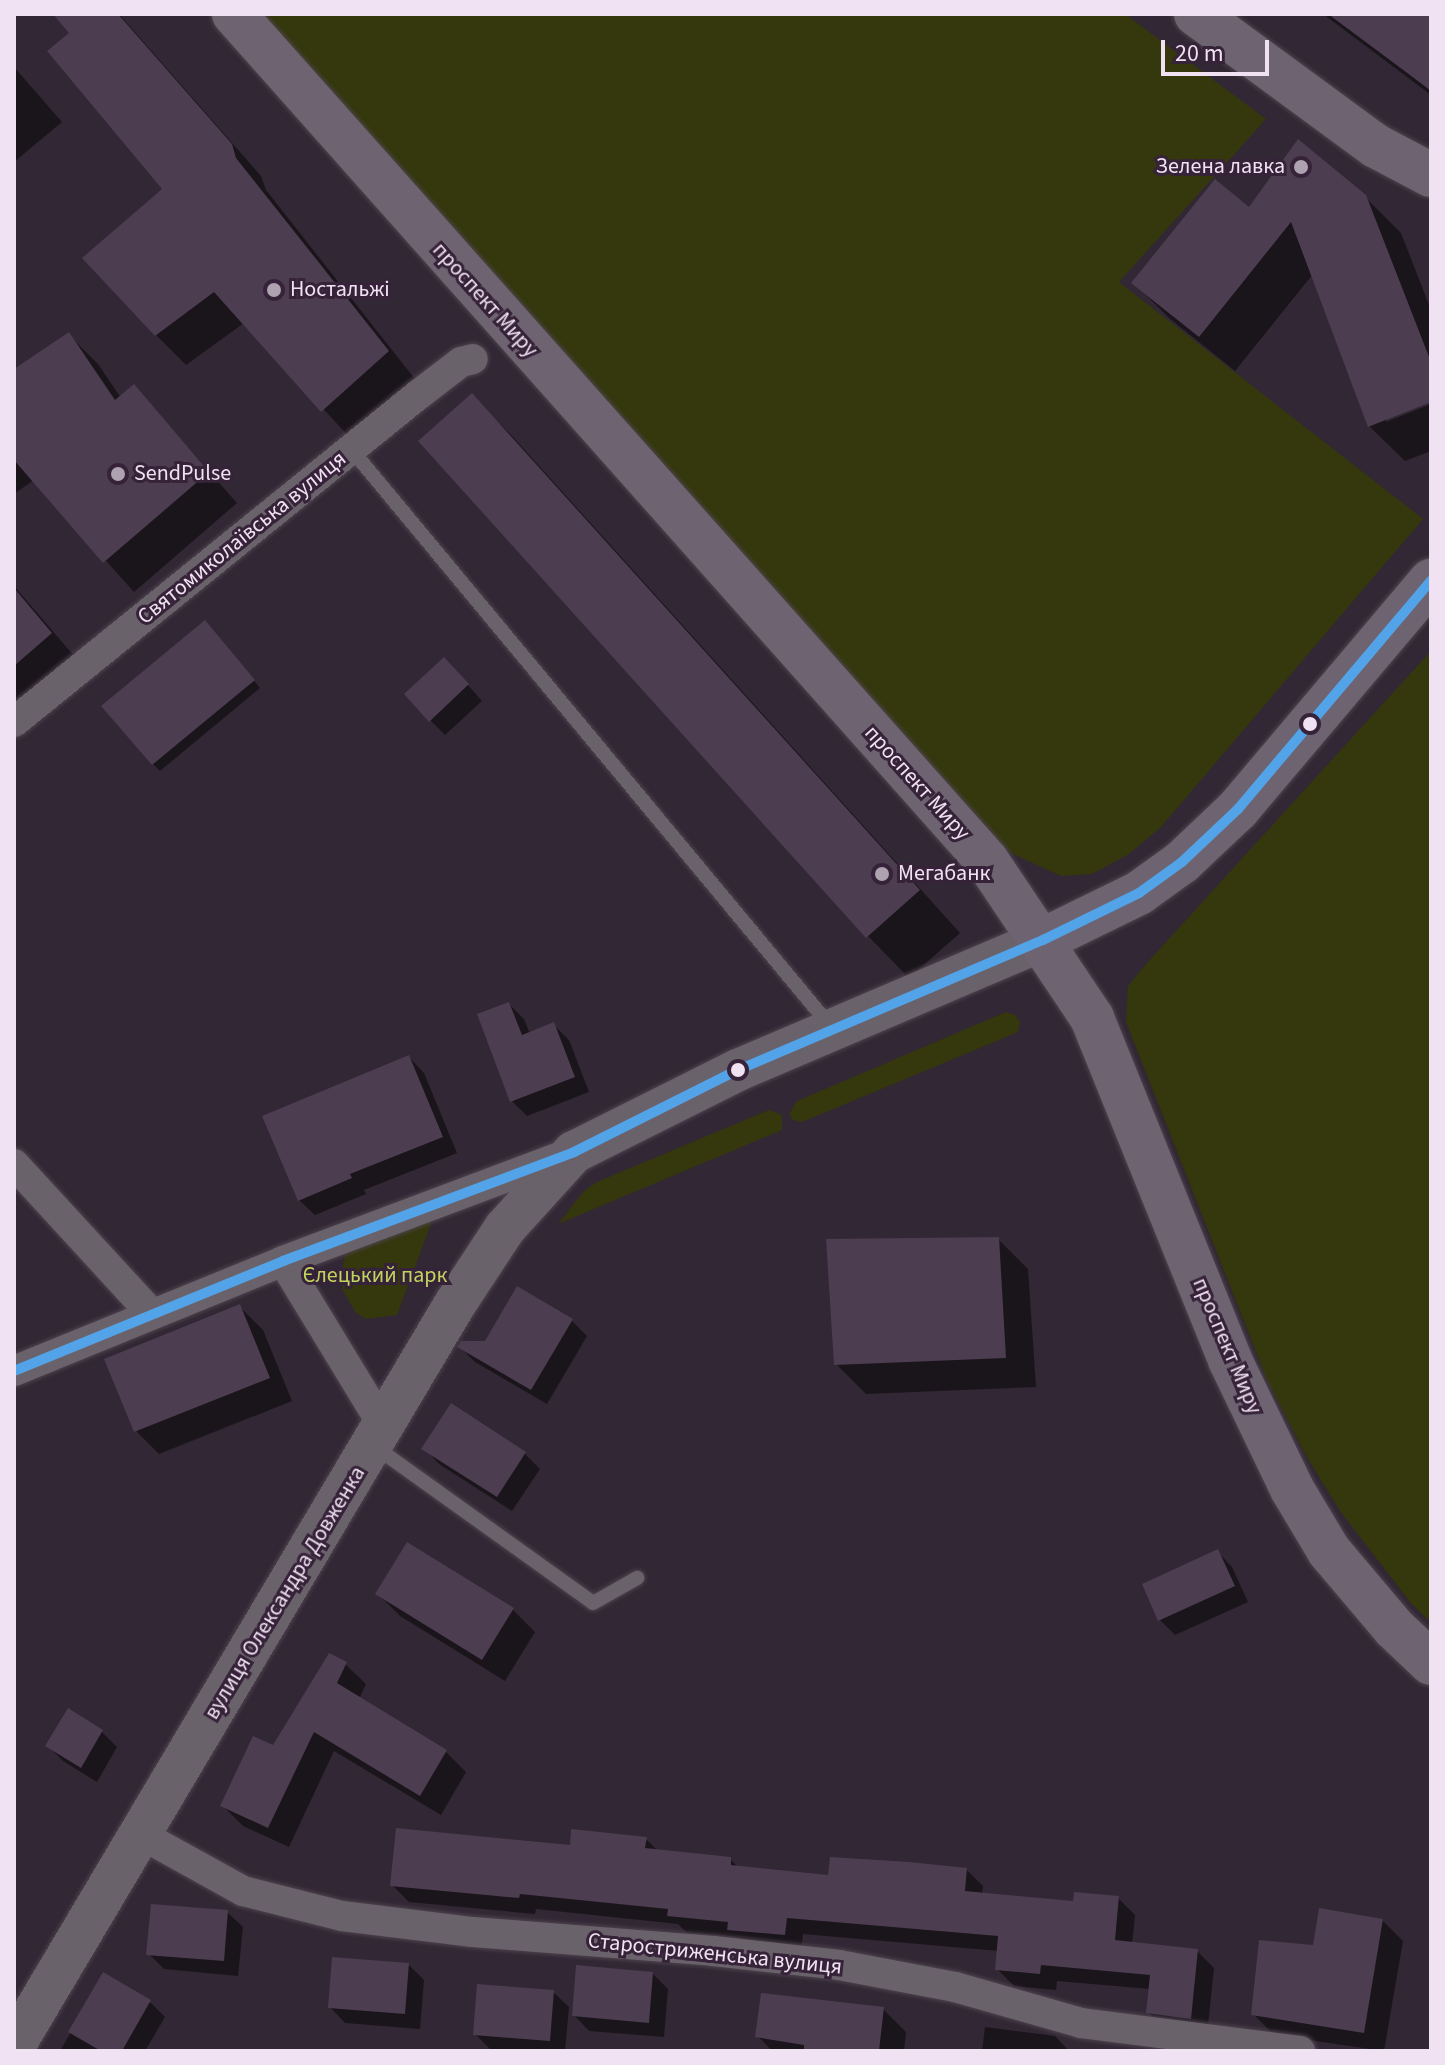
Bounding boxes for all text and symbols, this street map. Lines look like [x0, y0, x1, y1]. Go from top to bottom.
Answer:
scale bar [1165, 24, 1273, 74]
text: 20 m [1175, 36, 1224, 71]
place label: Зелена лавка [1156, 154, 1285, 180]
marker: Зелена лавка [1292, 158, 1310, 176]
street label: проспект Миру [427, 237, 543, 363]
place label: Ностальжі [290, 277, 390, 303]
marker: Ностальжі [265, 281, 283, 299]
street label: Святомиколаївська вулиця [132, 446, 352, 630]
place label: SendPulse [134, 461, 231, 487]
marker: SendPulse [109, 465, 127, 483]
unlabelled marker [1302, 716, 1318, 732]
street label: проспект Миру [859, 720, 975, 846]
place label: Мегабанк [898, 861, 990, 887]
marker: Мегабанк [873, 865, 891, 883]
unlabelled marker [730, 1062, 746, 1078]
park label: Єлецький парк [303, 1263, 447, 1289]
street label: проспект Миру [1186, 1274, 1268, 1418]
street label: вулиця Олександра Довженка [199, 1462, 371, 1724]
street label: Старостриженська вулиця [587, 1928, 843, 1980]

